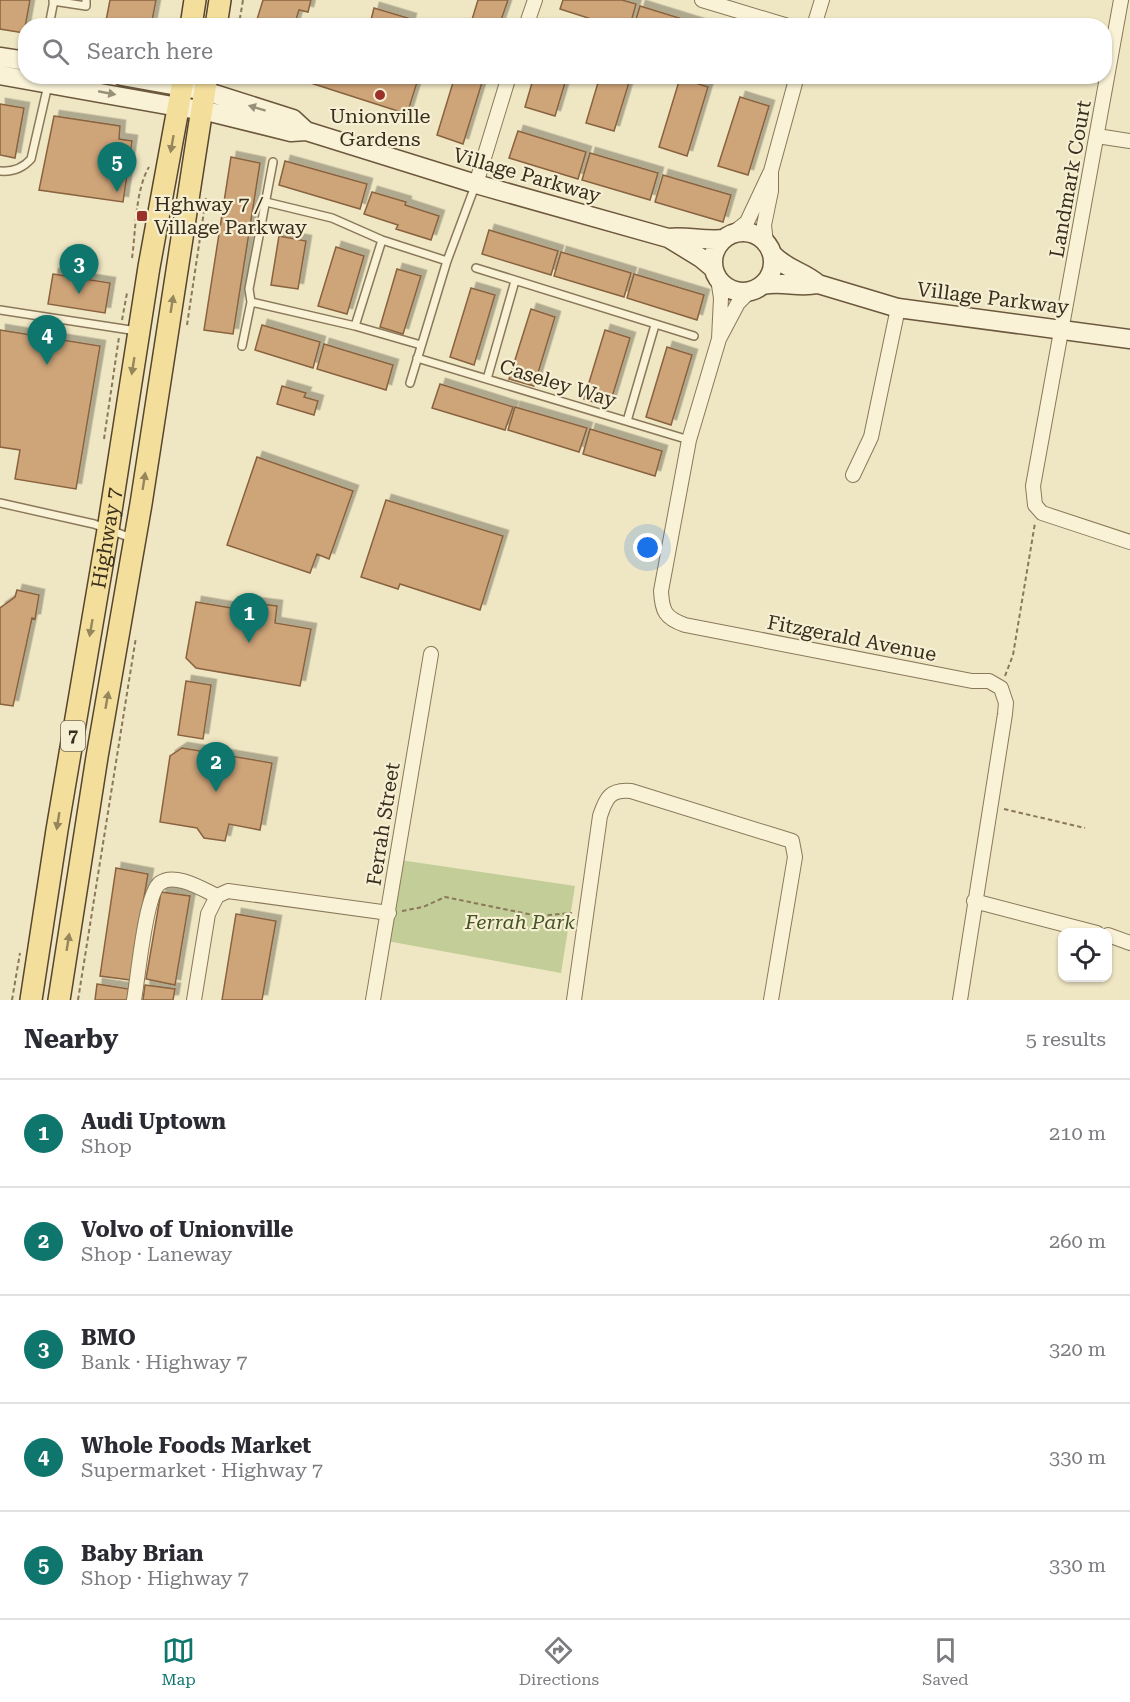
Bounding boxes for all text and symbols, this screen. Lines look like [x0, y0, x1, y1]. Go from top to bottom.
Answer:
search box [18, 18, 1112, 84]
icon: search [39, 35, 72, 68]
text: Search here [87, 39, 213, 64]
marker: Unionville Gardens [373, 88, 387, 102]
one-way arrow [97, 89, 116, 98]
street label: Landmark Court [1044, 98, 1096, 260]
one-way arrow [248, 103, 266, 112]
place label: Unionville Gardens [329, 104, 431, 151]
one-way arrow [167, 134, 176, 153]
pin: 5 [98, 142, 136, 192]
street label: Village Parkway [450, 142, 604, 208]
place label: Hghway 7 / Village Parkway [154, 192, 307, 239]
marker: Hghway 7 / Village Parkway [135, 209, 149, 223]
pin: 3 [60, 244, 98, 294]
street label: Village Parkway [916, 277, 1070, 319]
one-way arrow [167, 295, 176, 314]
pin: 4 [28, 316, 66, 365]
street label: Caseley Way [497, 354, 619, 412]
one-way arrow [128, 357, 137, 376]
one-way arrow [140, 472, 149, 491]
street label: Highway 7 [86, 486, 126, 590]
your location [633, 533, 662, 562]
pin: 1 [230, 594, 268, 643]
street label: Fitzgerald Avenue [765, 610, 939, 666]
one-way arrow [86, 619, 95, 638]
one-way arrow [103, 690, 112, 709]
road number: 7 [61, 721, 85, 751]
pin: 2 [196, 742, 236, 792]
street label: Ferrah Street [361, 760, 405, 887]
one-way arrow [54, 811, 63, 830]
park label: Ferrah Park [464, 910, 575, 934]
map controls [1058, 928, 1112, 982]
button: locate [1058, 928, 1112, 982]
one-way arrow [64, 933, 73, 952]
text: Nearby [24, 1024, 118, 1054]
text: 5 results [1026, 1027, 1106, 1051]
text: Audi Uptown [81, 1109, 226, 1134]
text: 1 [38, 1121, 49, 1145]
text: 210 m [1049, 1121, 1106, 1145]
text: Shop [81, 1134, 132, 1158]
text: Volvo of Unionville [81, 1217, 293, 1242]
text: 2 [38, 1229, 49, 1253]
text: 260 m [1049, 1229, 1106, 1253]
text: Shop · Laneway [81, 1242, 232, 1266]
text: BMO [81, 1325, 136, 1350]
text: 3 [38, 1337, 49, 1361]
text: 320 m [1049, 1337, 1106, 1361]
text: Bank · Highway 7 [81, 1350, 247, 1374]
text: Whole Foods Market [81, 1433, 311, 1458]
text: 4 [38, 1445, 49, 1469]
text: 330 m [1049, 1445, 1106, 1469]
text: Supermarket · Highway 7 [81, 1458, 323, 1482]
text: Baby Brian [81, 1541, 204, 1566]
text: 5 [38, 1553, 49, 1577]
text: 330 m [1049, 1553, 1106, 1577]
text: Shop · Highway 7 [81, 1566, 249, 1590]
tab: Map [161, 1634, 196, 1689]
tab: Directions [519, 1634, 599, 1689]
tab: Saved [922, 1634, 969, 1689]

